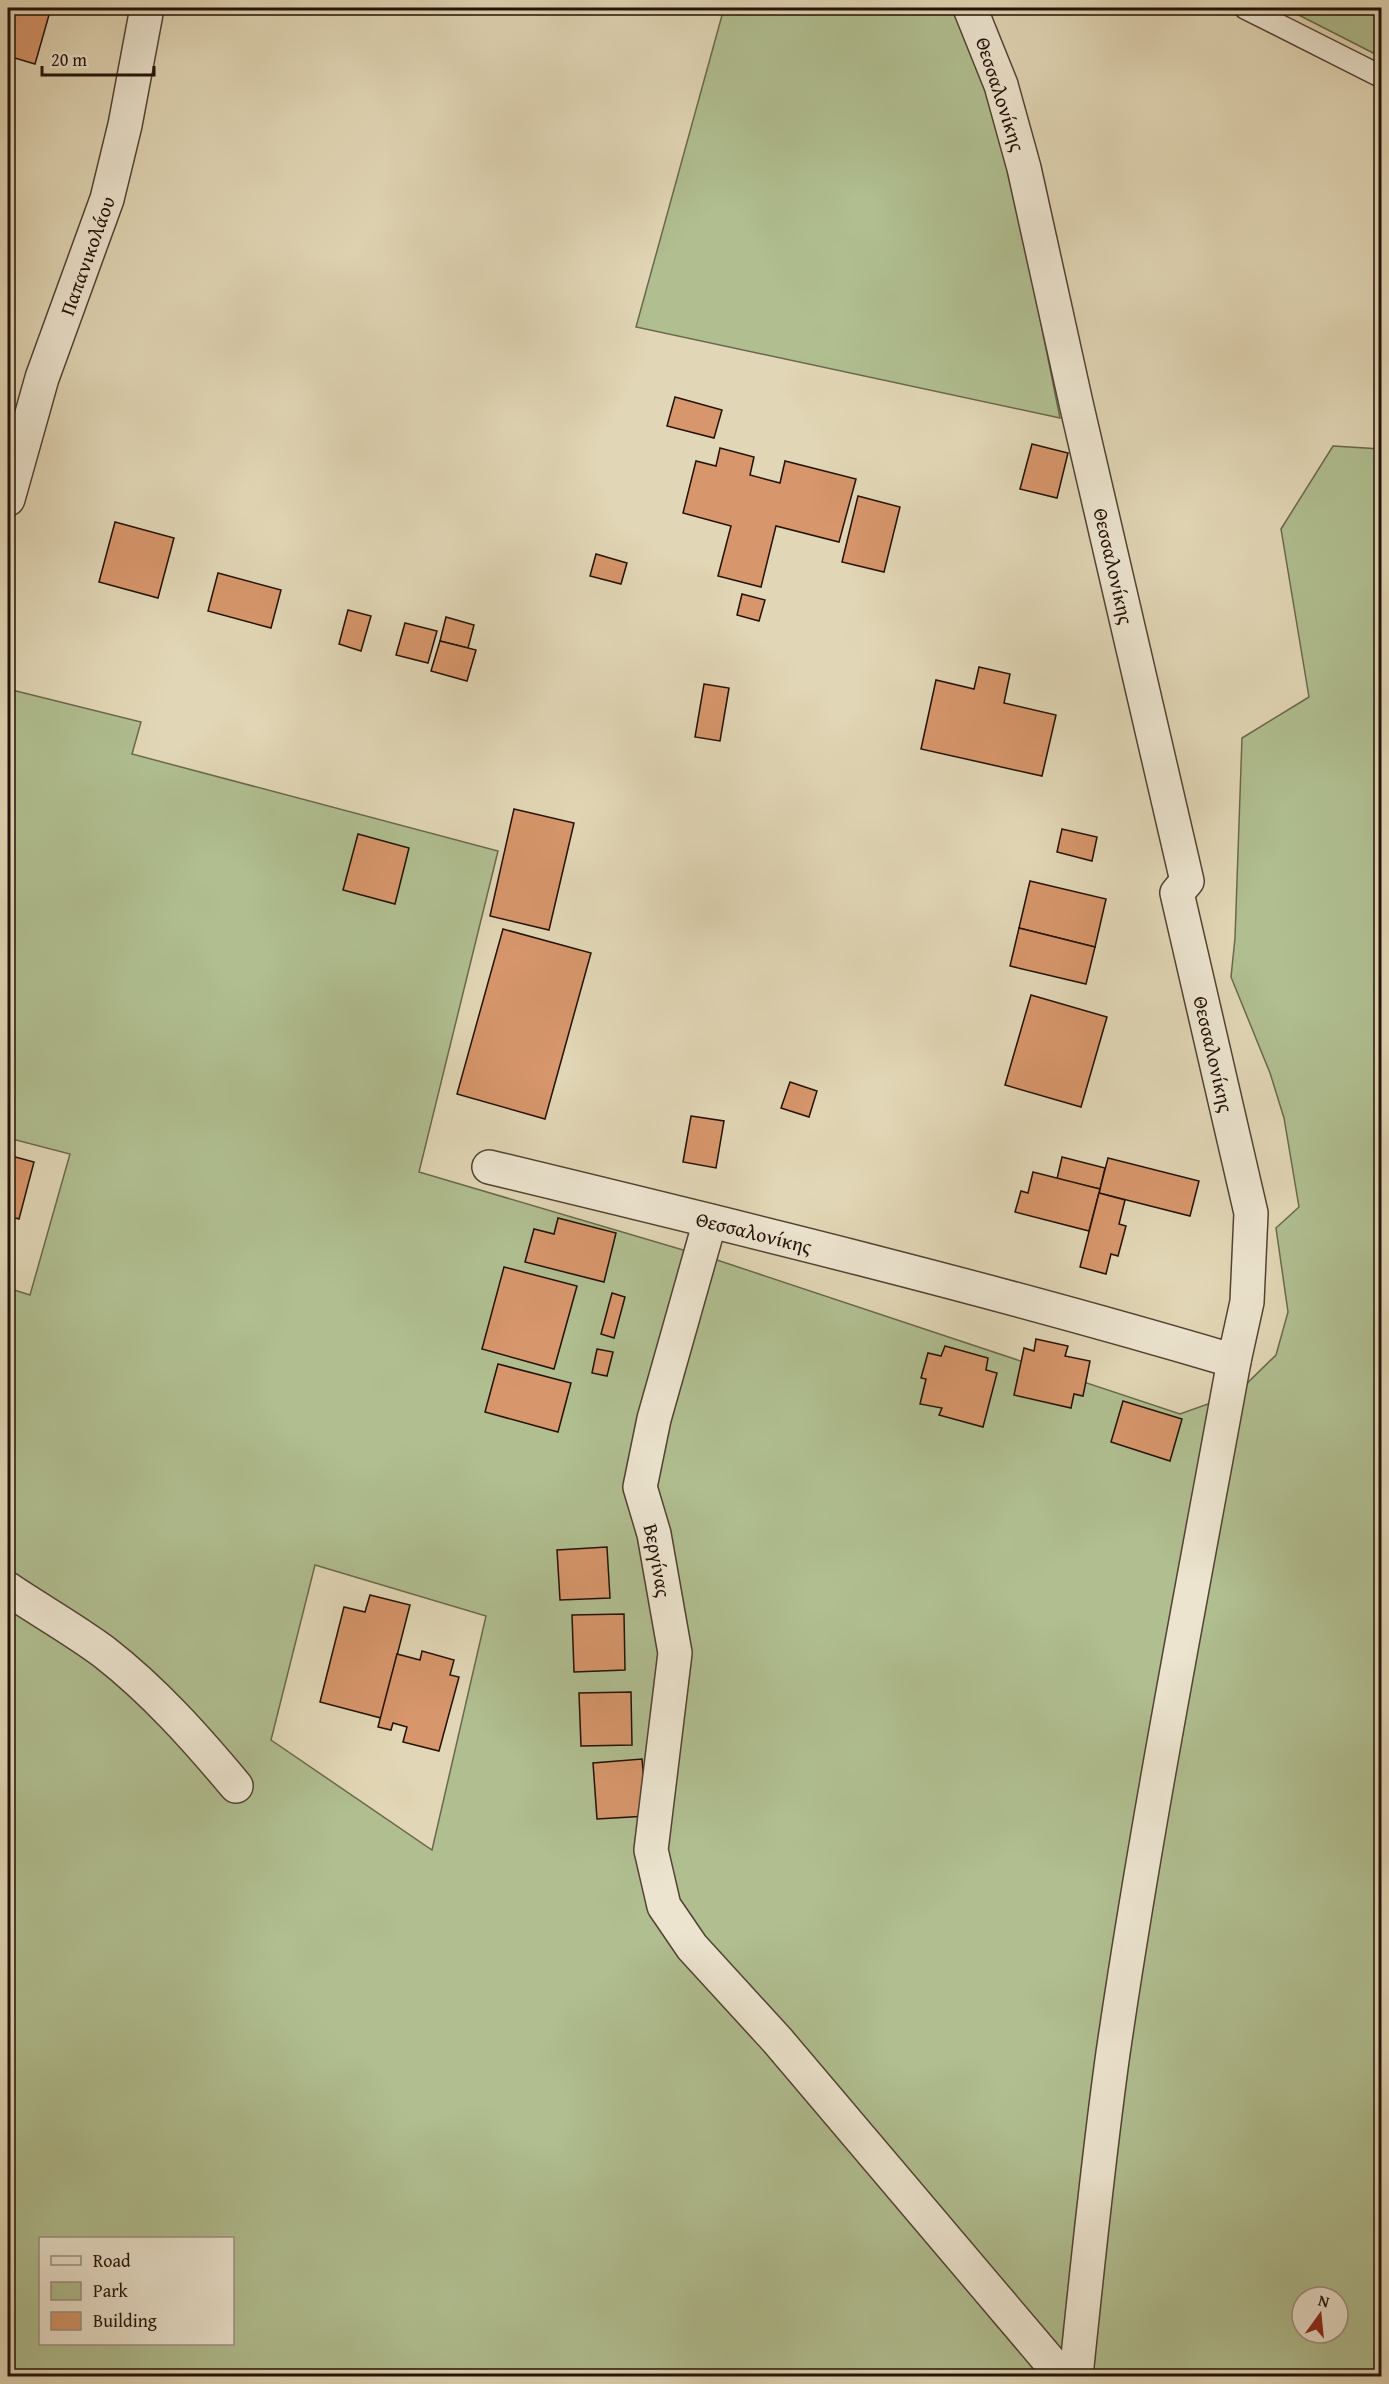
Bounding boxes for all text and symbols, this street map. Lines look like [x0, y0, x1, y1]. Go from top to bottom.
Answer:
street label: Θεσσαλονίκης [969, 33, 1033, 155]
scale bar [42, 39, 154, 77]
text: 20 m [51, 46, 87, 73]
street label: Παπανικολάου [52, 192, 121, 319]
street label: Θεσσαλονίκης [1087, 505, 1142, 628]
street label: Θεσσαλονίκης [1187, 993, 1242, 1116]
street label: Θεσσαλονίκης [693, 1203, 816, 1260]
street label: Βεργίνας [637, 1520, 679, 1600]
legend [39, 2237, 234, 2345]
text: Road [93, 2247, 131, 2274]
text: Park [93, 2277, 129, 2304]
north arrow [1290, 2285, 1350, 2345]
text: N [1316, 2288, 1332, 2314]
text: Building [93, 2307, 157, 2334]

